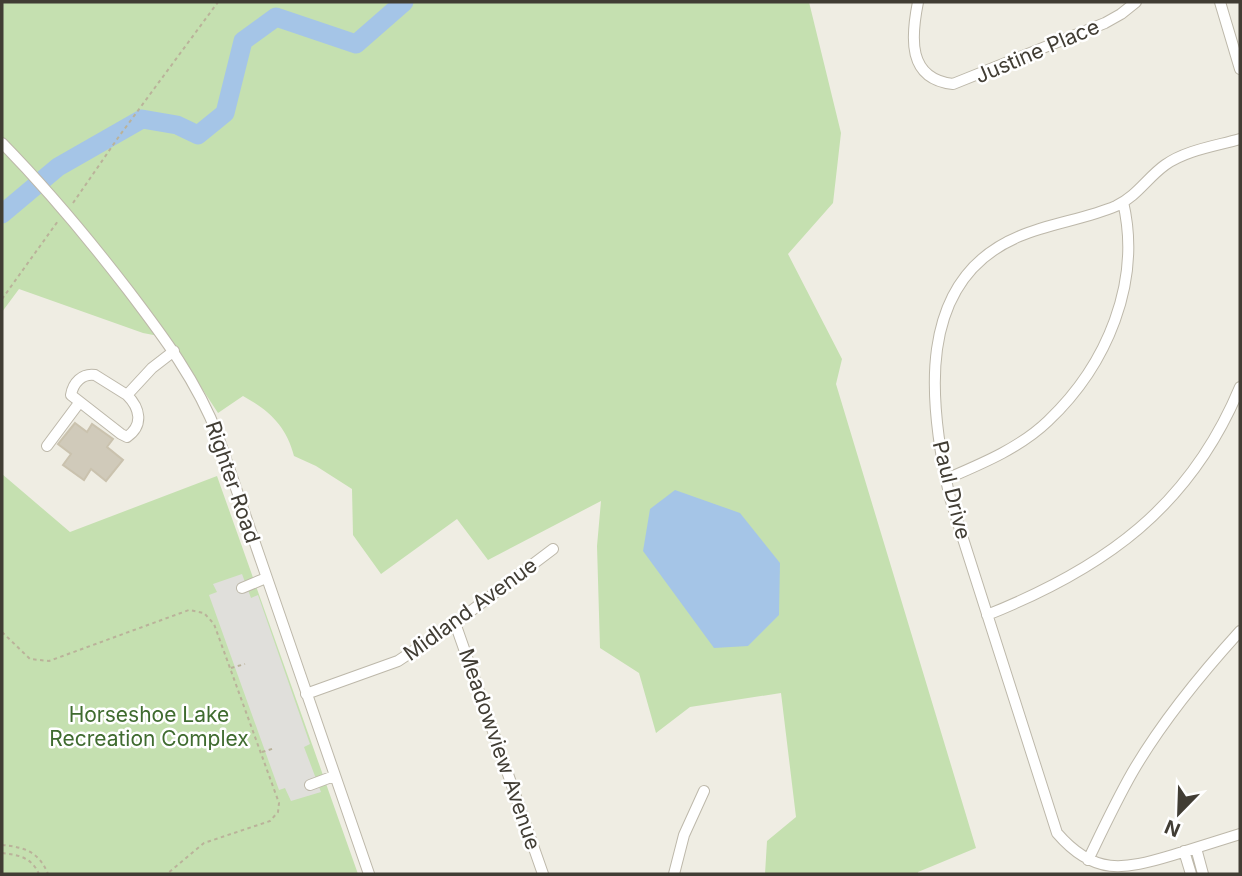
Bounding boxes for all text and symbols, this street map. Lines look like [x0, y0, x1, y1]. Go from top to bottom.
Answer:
street label: Justine Place [971, 14, 1103, 88]
street label: Righter Road [200, 418, 266, 546]
street label: Paul Drive [928, 438, 976, 542]
street label: Midland Avenue [398, 552, 542, 666]
street label: Meadowview Avenue [454, 645, 546, 853]
park label: Horseshoe Lake Recreation Complex [49, 702, 249, 751]
north arrow [1144, 778, 1214, 848]
text: N [1161, 815, 1184, 842]

